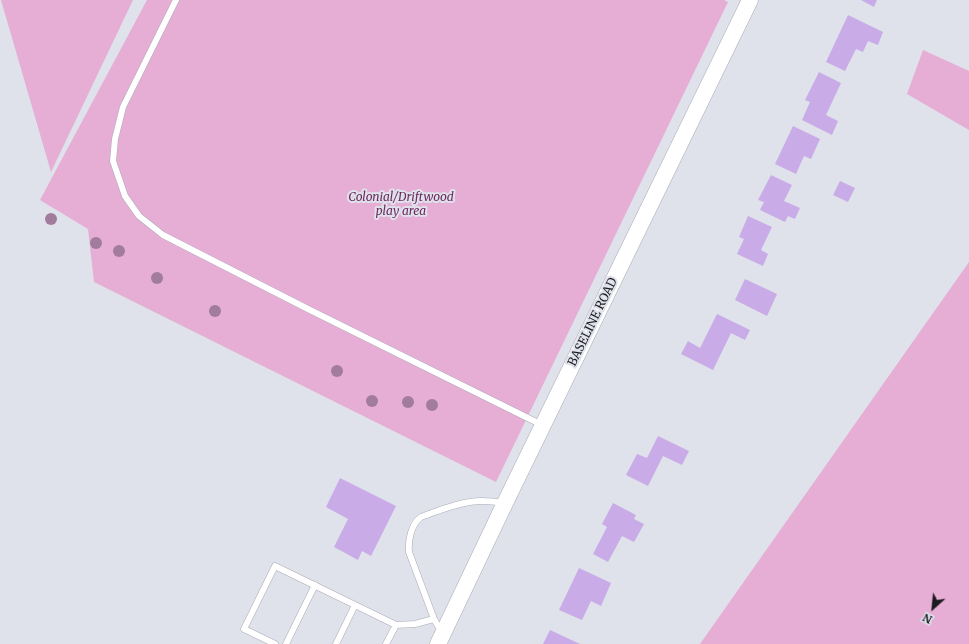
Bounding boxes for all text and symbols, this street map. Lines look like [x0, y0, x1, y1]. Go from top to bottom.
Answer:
park label: Colonial/Driftwood play area [348, 191, 454, 219]
street label: BASELINE ROAD [565, 275, 621, 369]
north arrow [913, 588, 953, 628]
text: N [921, 610, 935, 627]

